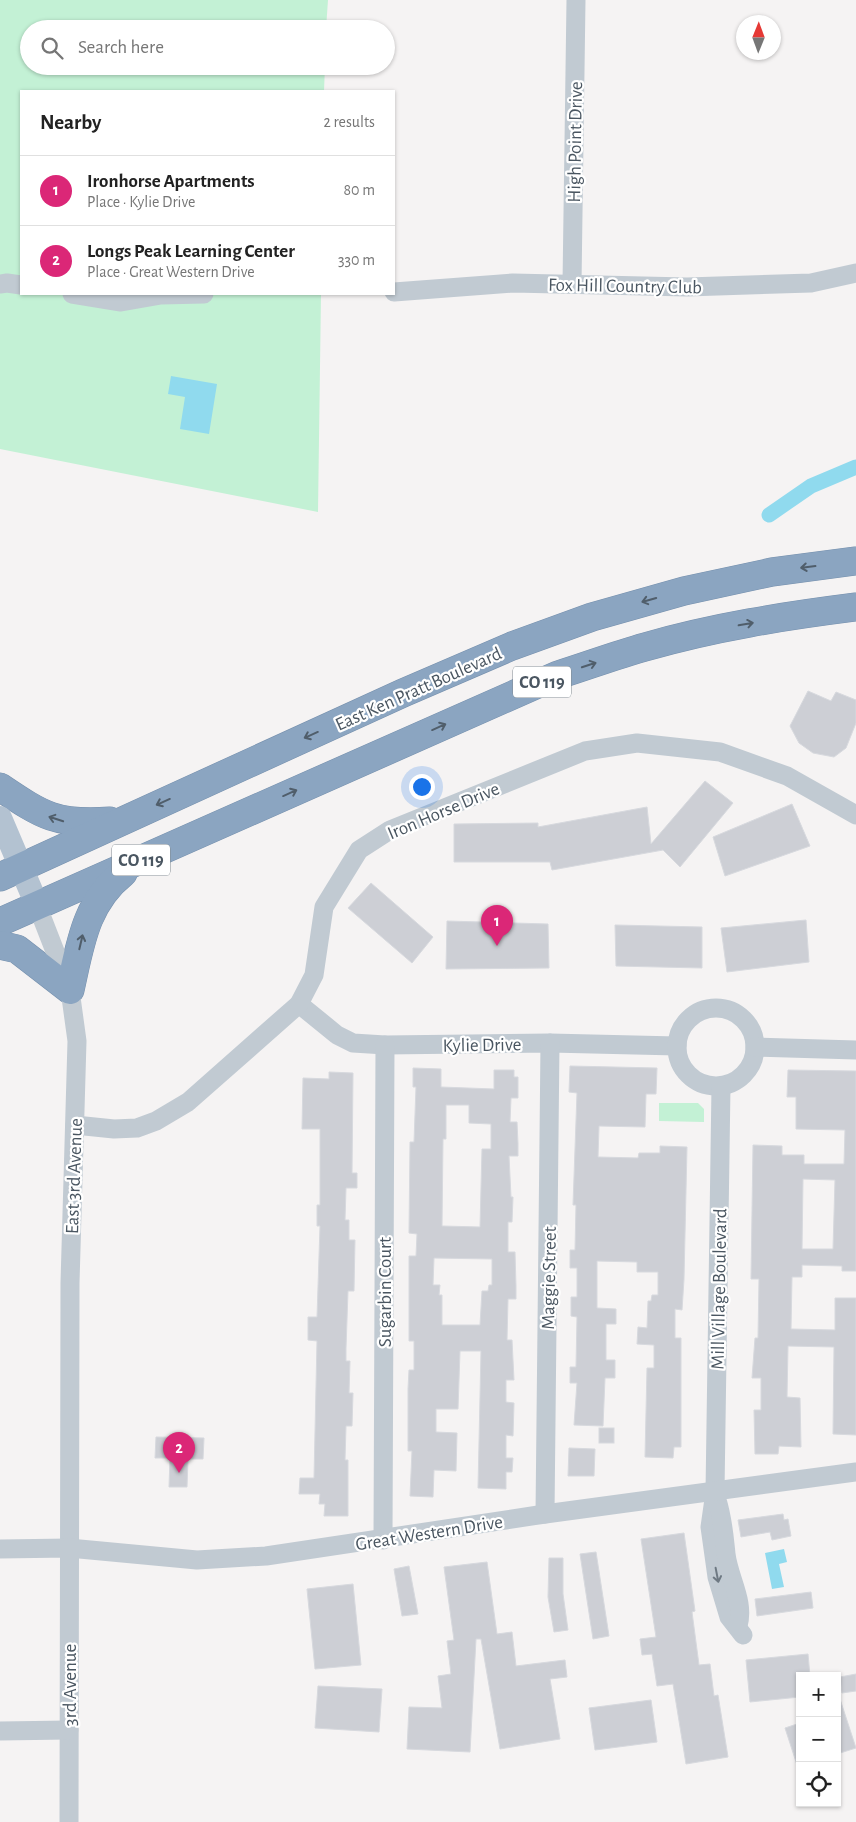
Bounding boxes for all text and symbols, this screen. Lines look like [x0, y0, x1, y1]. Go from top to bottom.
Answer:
north arrow [736, 15, 781, 60]
search box [20, 20, 395, 75]
icon: search [38, 34, 66, 62]
text: Search here [78, 38, 164, 57]
street label: High Point Drive [565, 81, 586, 203]
text: Nearby [40, 112, 101, 133]
text: 2 results [323, 114, 375, 130]
text: Ironhorse Apartments [87, 172, 255, 191]
text: 1 [53, 182, 59, 198]
text: 80 m [344, 182, 375, 198]
text: Place · Kylie Drive [87, 194, 195, 210]
text: Longs Peak Learning Center [87, 242, 295, 261]
text: 2 [52, 252, 60, 268]
text: 330 m [338, 252, 375, 268]
text: Place · Great Western Drive [87, 264, 255, 280]
street label: Fox Hill Country Club [548, 276, 702, 297]
one-way arrow [800, 562, 816, 572]
one-way arrow [641, 596, 657, 606]
one-way arrow [737, 618, 753, 628]
street label: East Ken Pratt Boulevard [333, 644, 505, 735]
one-way arrow [580, 660, 596, 669]
road number: CO 119 [513, 666, 571, 698]
one-way arrow [431, 722, 446, 732]
one-way arrow [304, 730, 319, 740]
your location [409, 774, 435, 800]
street label: Iron Horse Drive [385, 779, 502, 843]
one-way arrow [282, 788, 297, 798]
one-way arrow [156, 797, 171, 807]
one-way arrow [48, 813, 64, 823]
road number: CO 119 [112, 844, 170, 876]
pin: 1 [481, 905, 513, 946]
one-way arrow [77, 935, 86, 951]
street label: Kylie Drive [443, 1035, 522, 1056]
street label: East 3rd Avenue [63, 1118, 86, 1234]
street label: Mill Village Boulevard [709, 1208, 730, 1370]
street label: Maggie Street [539, 1226, 560, 1330]
street label: Sugarbin Court [376, 1237, 395, 1347]
pin: 2 [163, 1432, 195, 1473]
street label: Great Western Drive [354, 1512, 504, 1555]
one-way arrow [713, 1566, 722, 1582]
street label: 3rd Avenue [61, 1644, 80, 1726]
map controls [796, 1672, 841, 1807]
button: + [796, 1672, 841, 1717]
button: − [796, 1717, 841, 1762]
button: locate [796, 1762, 841, 1807]

